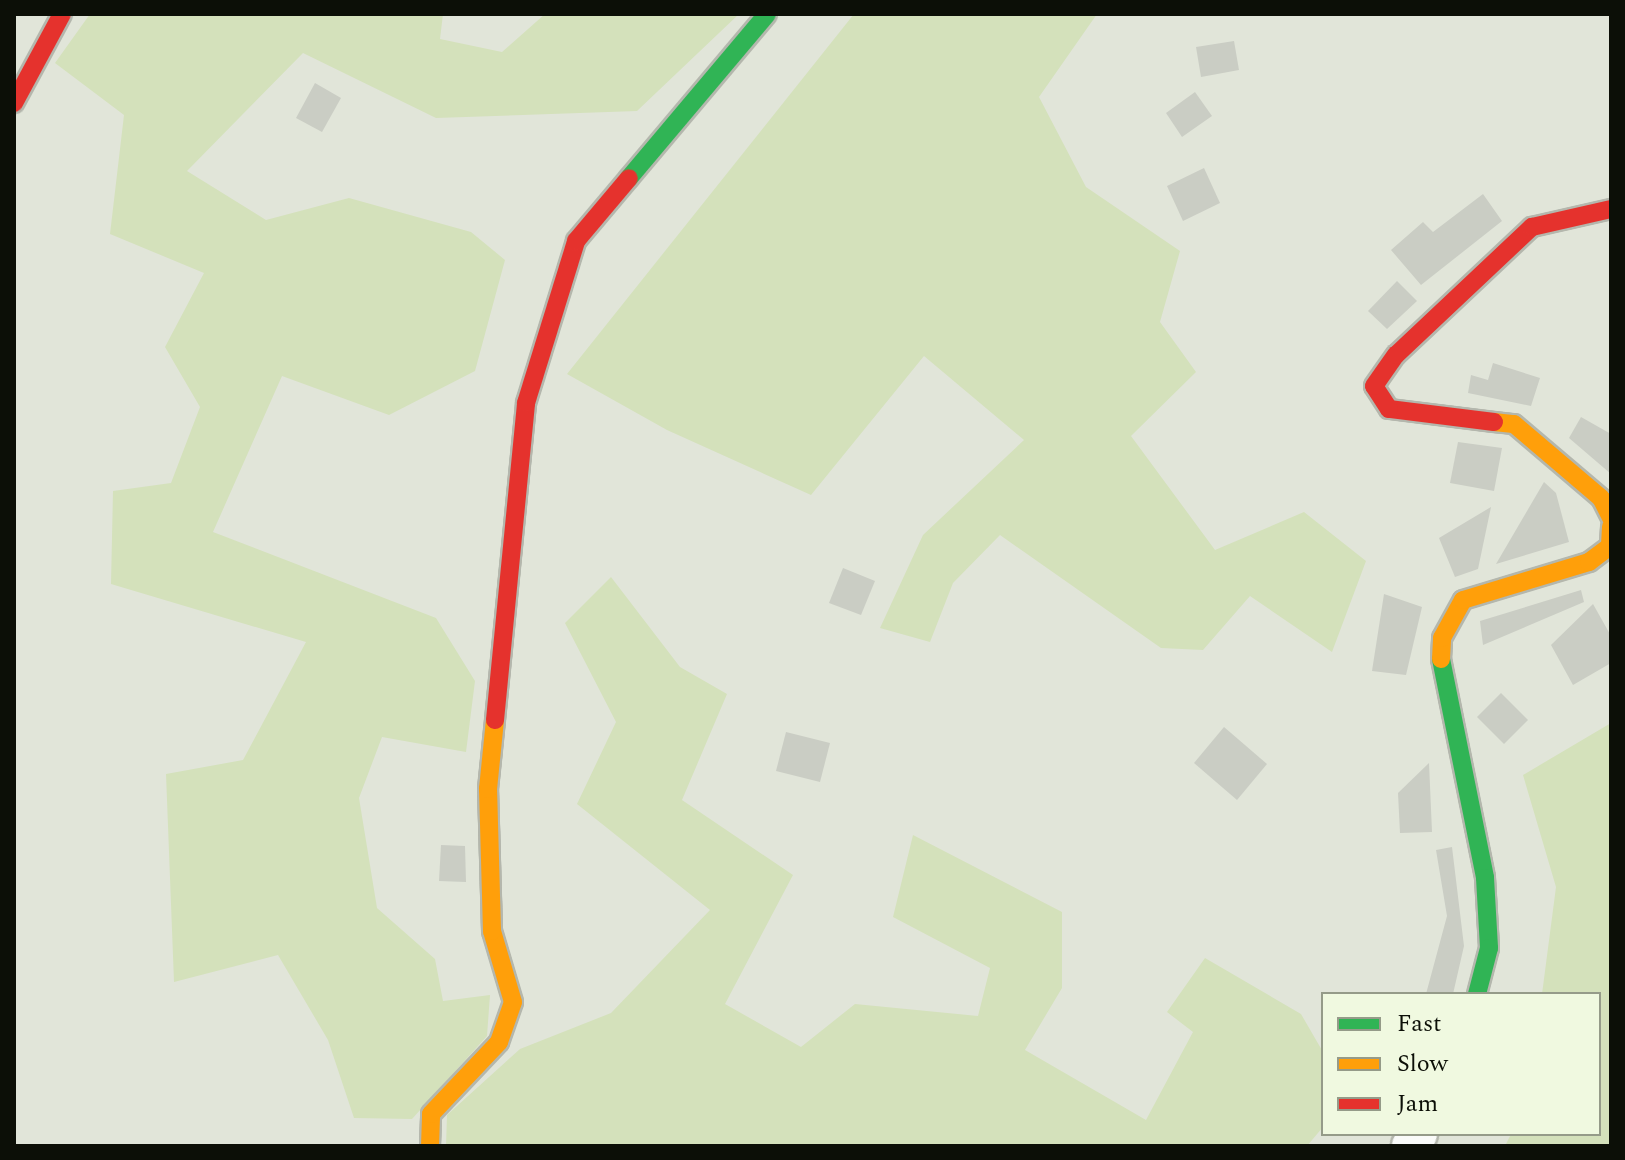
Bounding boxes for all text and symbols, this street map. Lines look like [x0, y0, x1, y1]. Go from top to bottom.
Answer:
legend [1321, 992, 1601, 1136]
text: Fast [1397, 1006, 1442, 1042]
text: Slow [1397, 1046, 1448, 1082]
text: Jam [1397, 1086, 1438, 1122]

